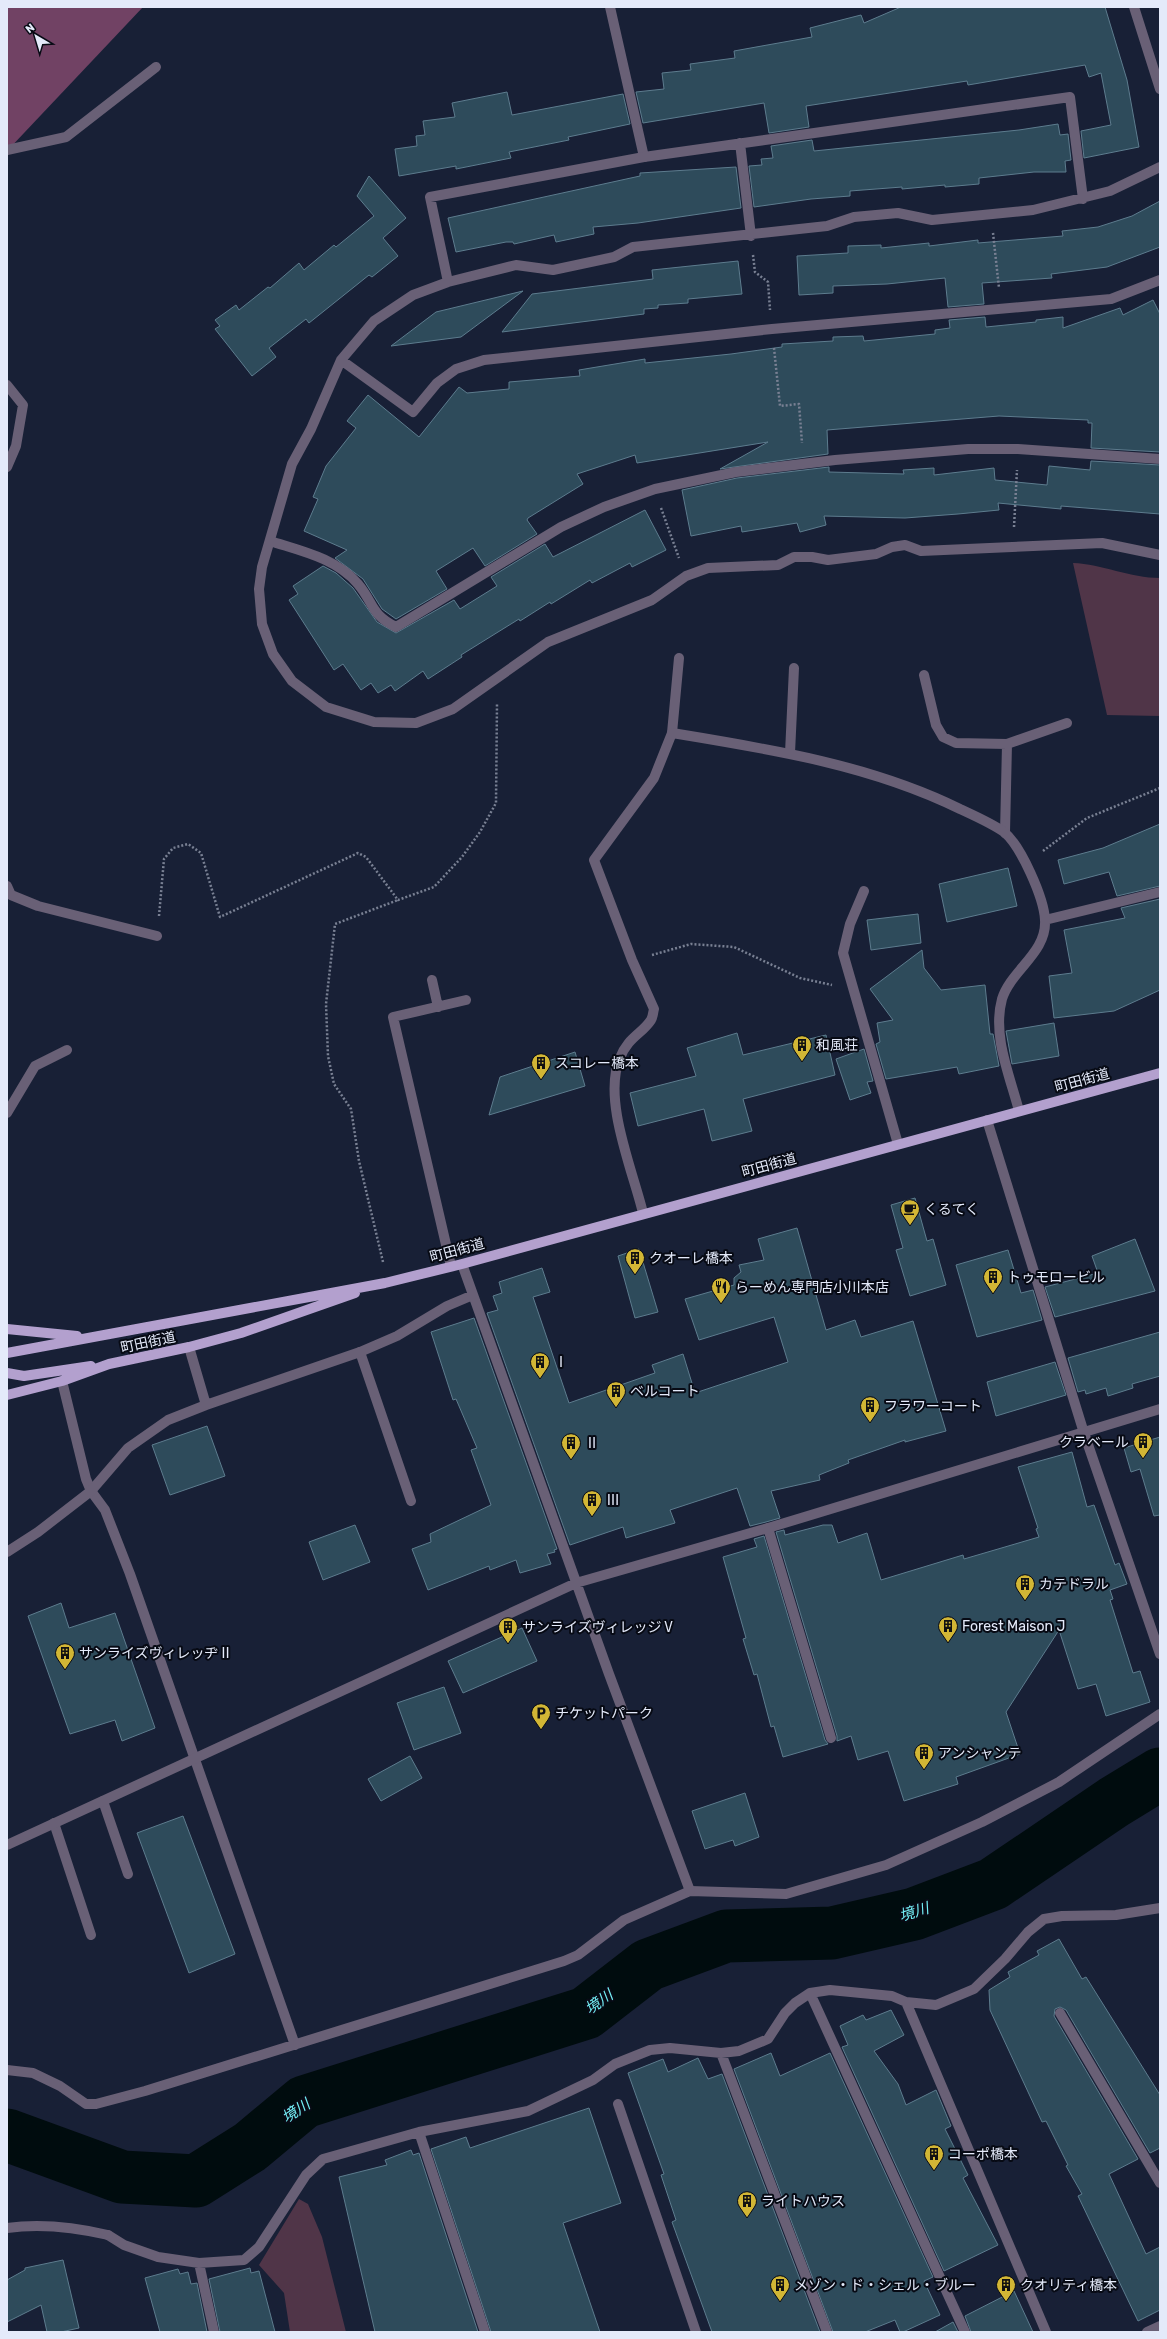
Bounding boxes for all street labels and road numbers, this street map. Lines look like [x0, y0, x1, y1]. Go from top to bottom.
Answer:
street label: 町田街道 [1053, 1065, 1111, 1096]
street label: 町田街道 [740, 1150, 798, 1181]
street label: 町田街道 [428, 1235, 486, 1266]
street label: 町田街道 [119, 1328, 177, 1357]

